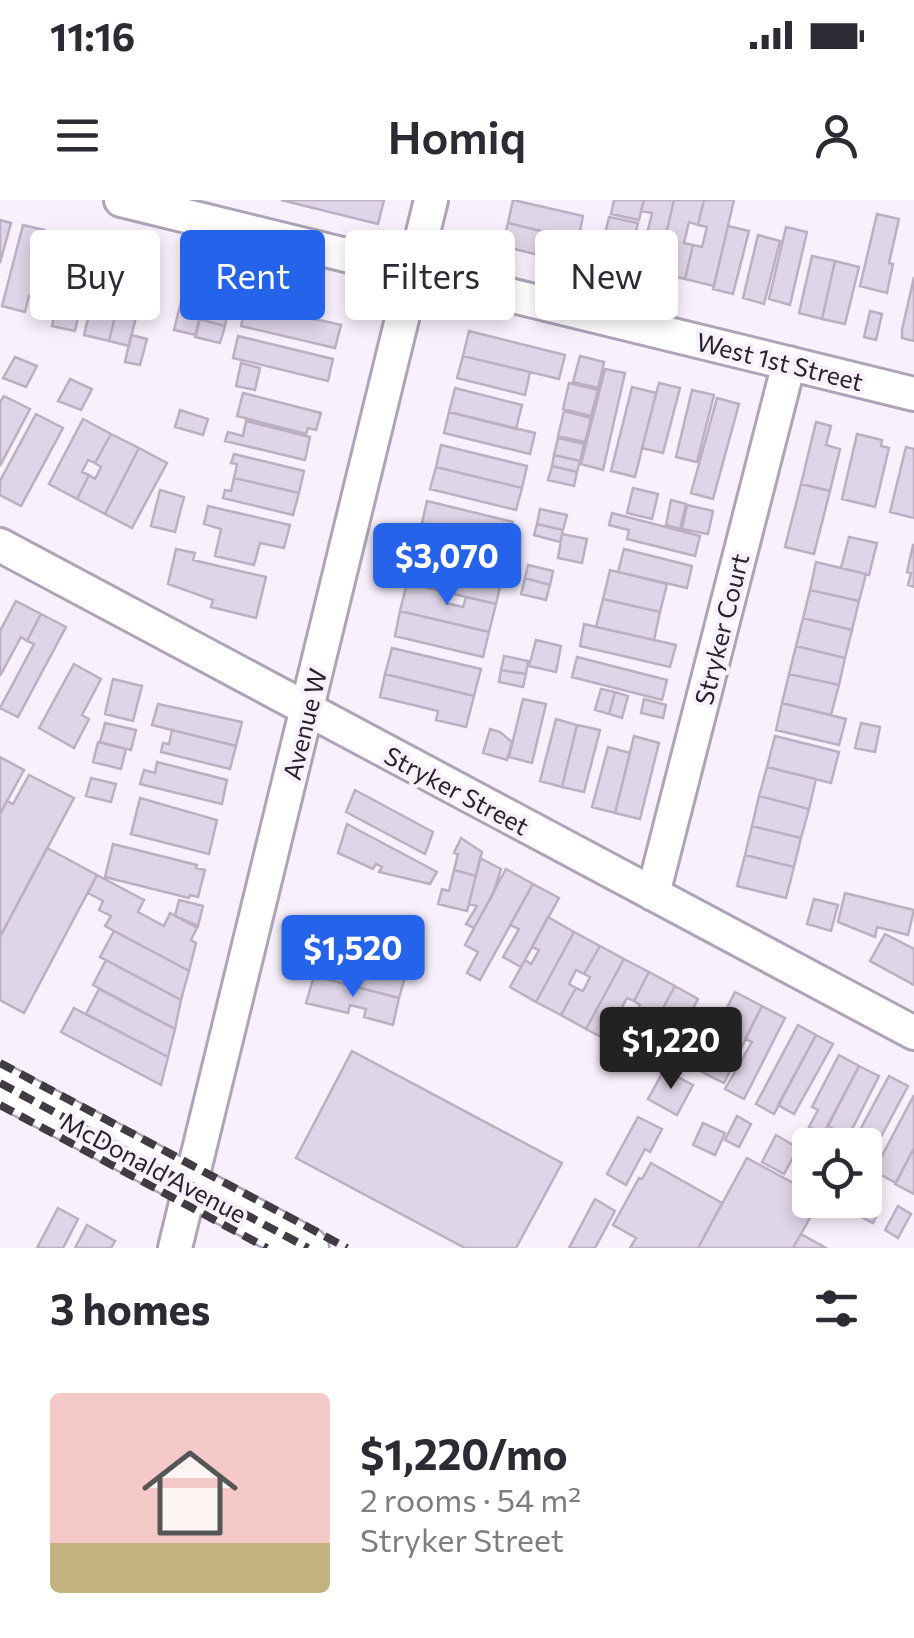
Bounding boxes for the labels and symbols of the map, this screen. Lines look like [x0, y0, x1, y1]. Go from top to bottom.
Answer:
street label: West 1st Street [693, 326, 867, 396]
pin: $3,070 [366, 523, 528, 608]
street label: Stryker Court [688, 550, 754, 708]
street label: Avenue W [276, 665, 332, 783]
street label: Stryker Street [380, 739, 534, 841]
pin: $1,520 [272, 915, 434, 1000]
pin: $1,220 [590, 1007, 752, 1092]
street label: McDonald Avenue [56, 1105, 252, 1229]

